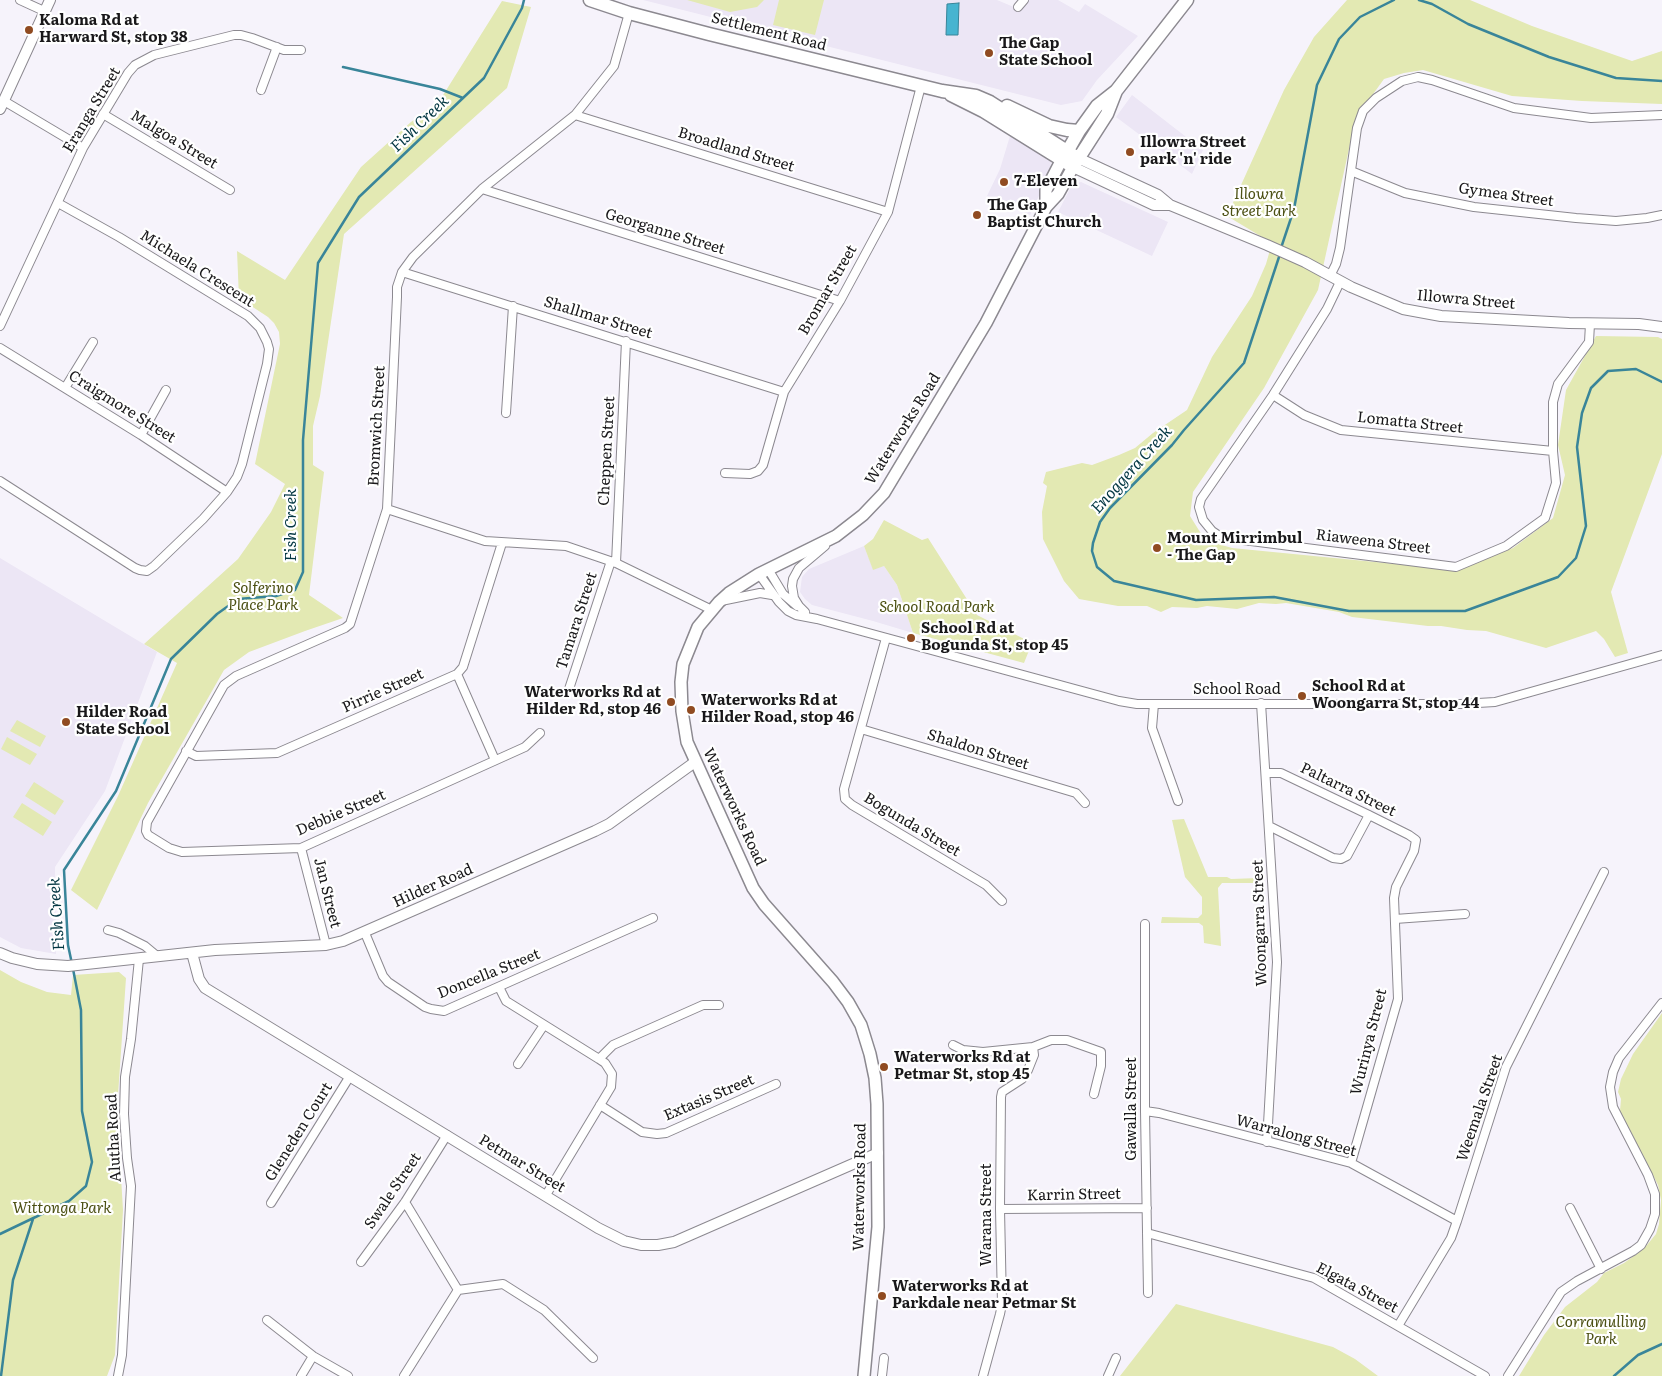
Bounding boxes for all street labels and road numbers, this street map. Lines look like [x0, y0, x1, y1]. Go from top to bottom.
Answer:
street label: Settlement Road [709, 9, 829, 55]
street label: Eranga Street [59, 64, 125, 156]
street label: Malgoa Street [127, 107, 221, 173]
street label: Broadland Street [676, 124, 796, 176]
street label: Gymea Street [1457, 179, 1555, 211]
street label: Georganne Street [603, 205, 727, 259]
street label: Michaela Crescent [137, 227, 257, 311]
street label: Bromar Street [795, 242, 861, 338]
street label: Illowra Street [1416, 287, 1516, 313]
street label: Shallmar Street [542, 293, 654, 343]
street label: Bromwich Street [365, 365, 389, 487]
street label: Craigmore Street [65, 367, 179, 447]
street label: Waterworks Road [861, 370, 945, 488]
street label: Cheppen Street [595, 396, 619, 506]
street label: Lomatta Street [1356, 408, 1464, 438]
street label: Riaweena Street [1315, 526, 1431, 558]
street label: Tamara Street [553, 570, 601, 672]
street label: Pirrie Street [340, 665, 426, 717]
street label: School Road [1193, 681, 1281, 699]
street label: Shaldon Street [925, 726, 1031, 774]
street label: Waterworks Road [699, 745, 769, 869]
street label: Paltarra Street [1297, 759, 1399, 821]
street label: Debbie Street [294, 786, 388, 840]
street label: Bogunda Street [860, 789, 964, 861]
street label: Jan Street [310, 856, 344, 930]
street label: Woongarra Street [1249, 859, 1271, 987]
street label: Hilder Road [390, 860, 476, 912]
street label: Doncella Street [435, 945, 543, 1003]
street label: Wurinya Street [1347, 987, 1391, 1097]
street label: Weemala Street [1453, 1052, 1507, 1164]
street label: Gawalla Street [1123, 1057, 1141, 1161]
street label: Extasis Street [661, 1071, 757, 1125]
street label: Gleneden Court [261, 1079, 337, 1185]
street label: Alutha Road [103, 1093, 125, 1183]
street label: Warralong Street [1234, 1111, 1358, 1161]
street label: Waterworks Road [850, 1123, 870, 1251]
street label: Petmar Street [475, 1131, 569, 1197]
street label: Swale Street [361, 1149, 425, 1233]
street label: Warana Street [978, 1163, 996, 1267]
street label: Karrin Street [1027, 1185, 1121, 1205]
street label: Elgata Street [1313, 1259, 1401, 1317]

